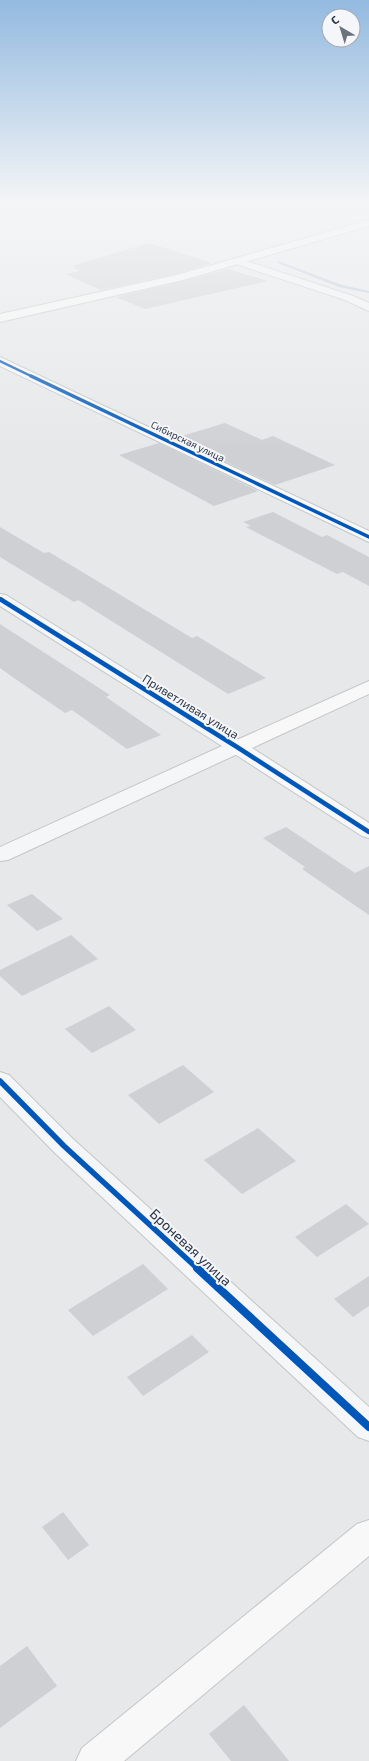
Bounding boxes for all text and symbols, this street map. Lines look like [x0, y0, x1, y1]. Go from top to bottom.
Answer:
north arrow [321, 8, 361, 48]
text: С [328, 12, 342, 27]
street label: Сибирская улица [149, 418, 227, 465]
street label: Приветливая улица [140, 671, 242, 742]
street label: Броневая улица [147, 1205, 235, 1289]

